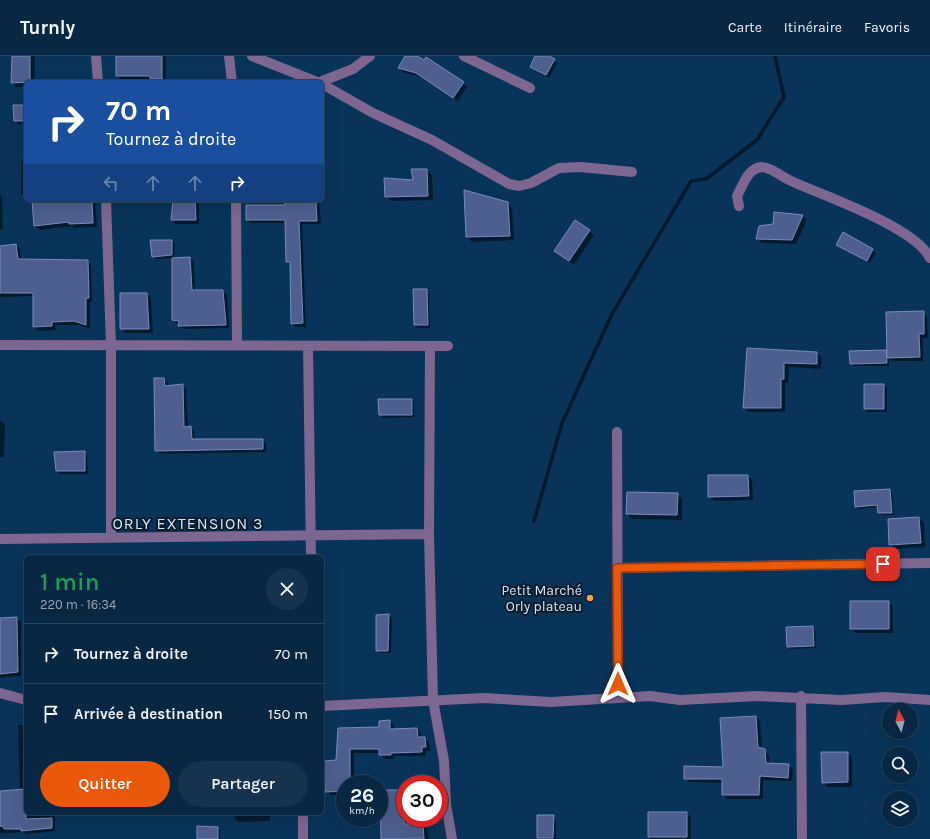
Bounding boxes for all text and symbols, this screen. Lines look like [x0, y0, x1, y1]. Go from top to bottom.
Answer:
text: Turnly [20, 17, 75, 39]
text: Carte [728, 19, 762, 36]
text: Itinéraire [784, 19, 842, 36]
text: Favoris [864, 19, 910, 36]
text: 70 m [106, 94, 171, 127]
icon: right [40, 96, 92, 148]
text: Tournez à droite [106, 128, 236, 150]
icon: left [100, 172, 122, 194]
icon: ahead [142, 172, 164, 194]
icon: ahead [184, 172, 206, 194]
icon: right [226, 172, 248, 194]
district label: ORLY EXTENSION 3 [113, 514, 263, 533]
pin [866, 547, 900, 581]
icon: arrive [872, 553, 894, 575]
text: 1 min [40, 568, 100, 596]
button: close [266, 568, 308, 610]
place label: Petit Marché Orly plateau [502, 582, 582, 615]
marker: Petit Marché Orly plateau [585, 593, 595, 603]
text: 220 m · 16:34 [40, 597, 116, 612]
icon: right [40, 643, 62, 665]
text: Tournez à droite [74, 645, 188, 663]
text: 70 m [274, 645, 308, 663]
position arrow [597, 663, 639, 705]
icon: arrive [40, 703, 62, 725]
north arrow [882, 703, 918, 739]
map controls [882, 703, 918, 827]
text: Arrivée à destination [74, 705, 223, 723]
text: 150 m [268, 705, 308, 723]
button: search [882, 747, 918, 783]
button: Quitter [40, 761, 170, 807]
button: Partager [178, 761, 308, 807]
speed limit sign: 30 [396, 775, 448, 827]
text: 26 [350, 784, 374, 807]
button: layers [882, 791, 918, 827]
text: km/h [349, 805, 375, 817]

